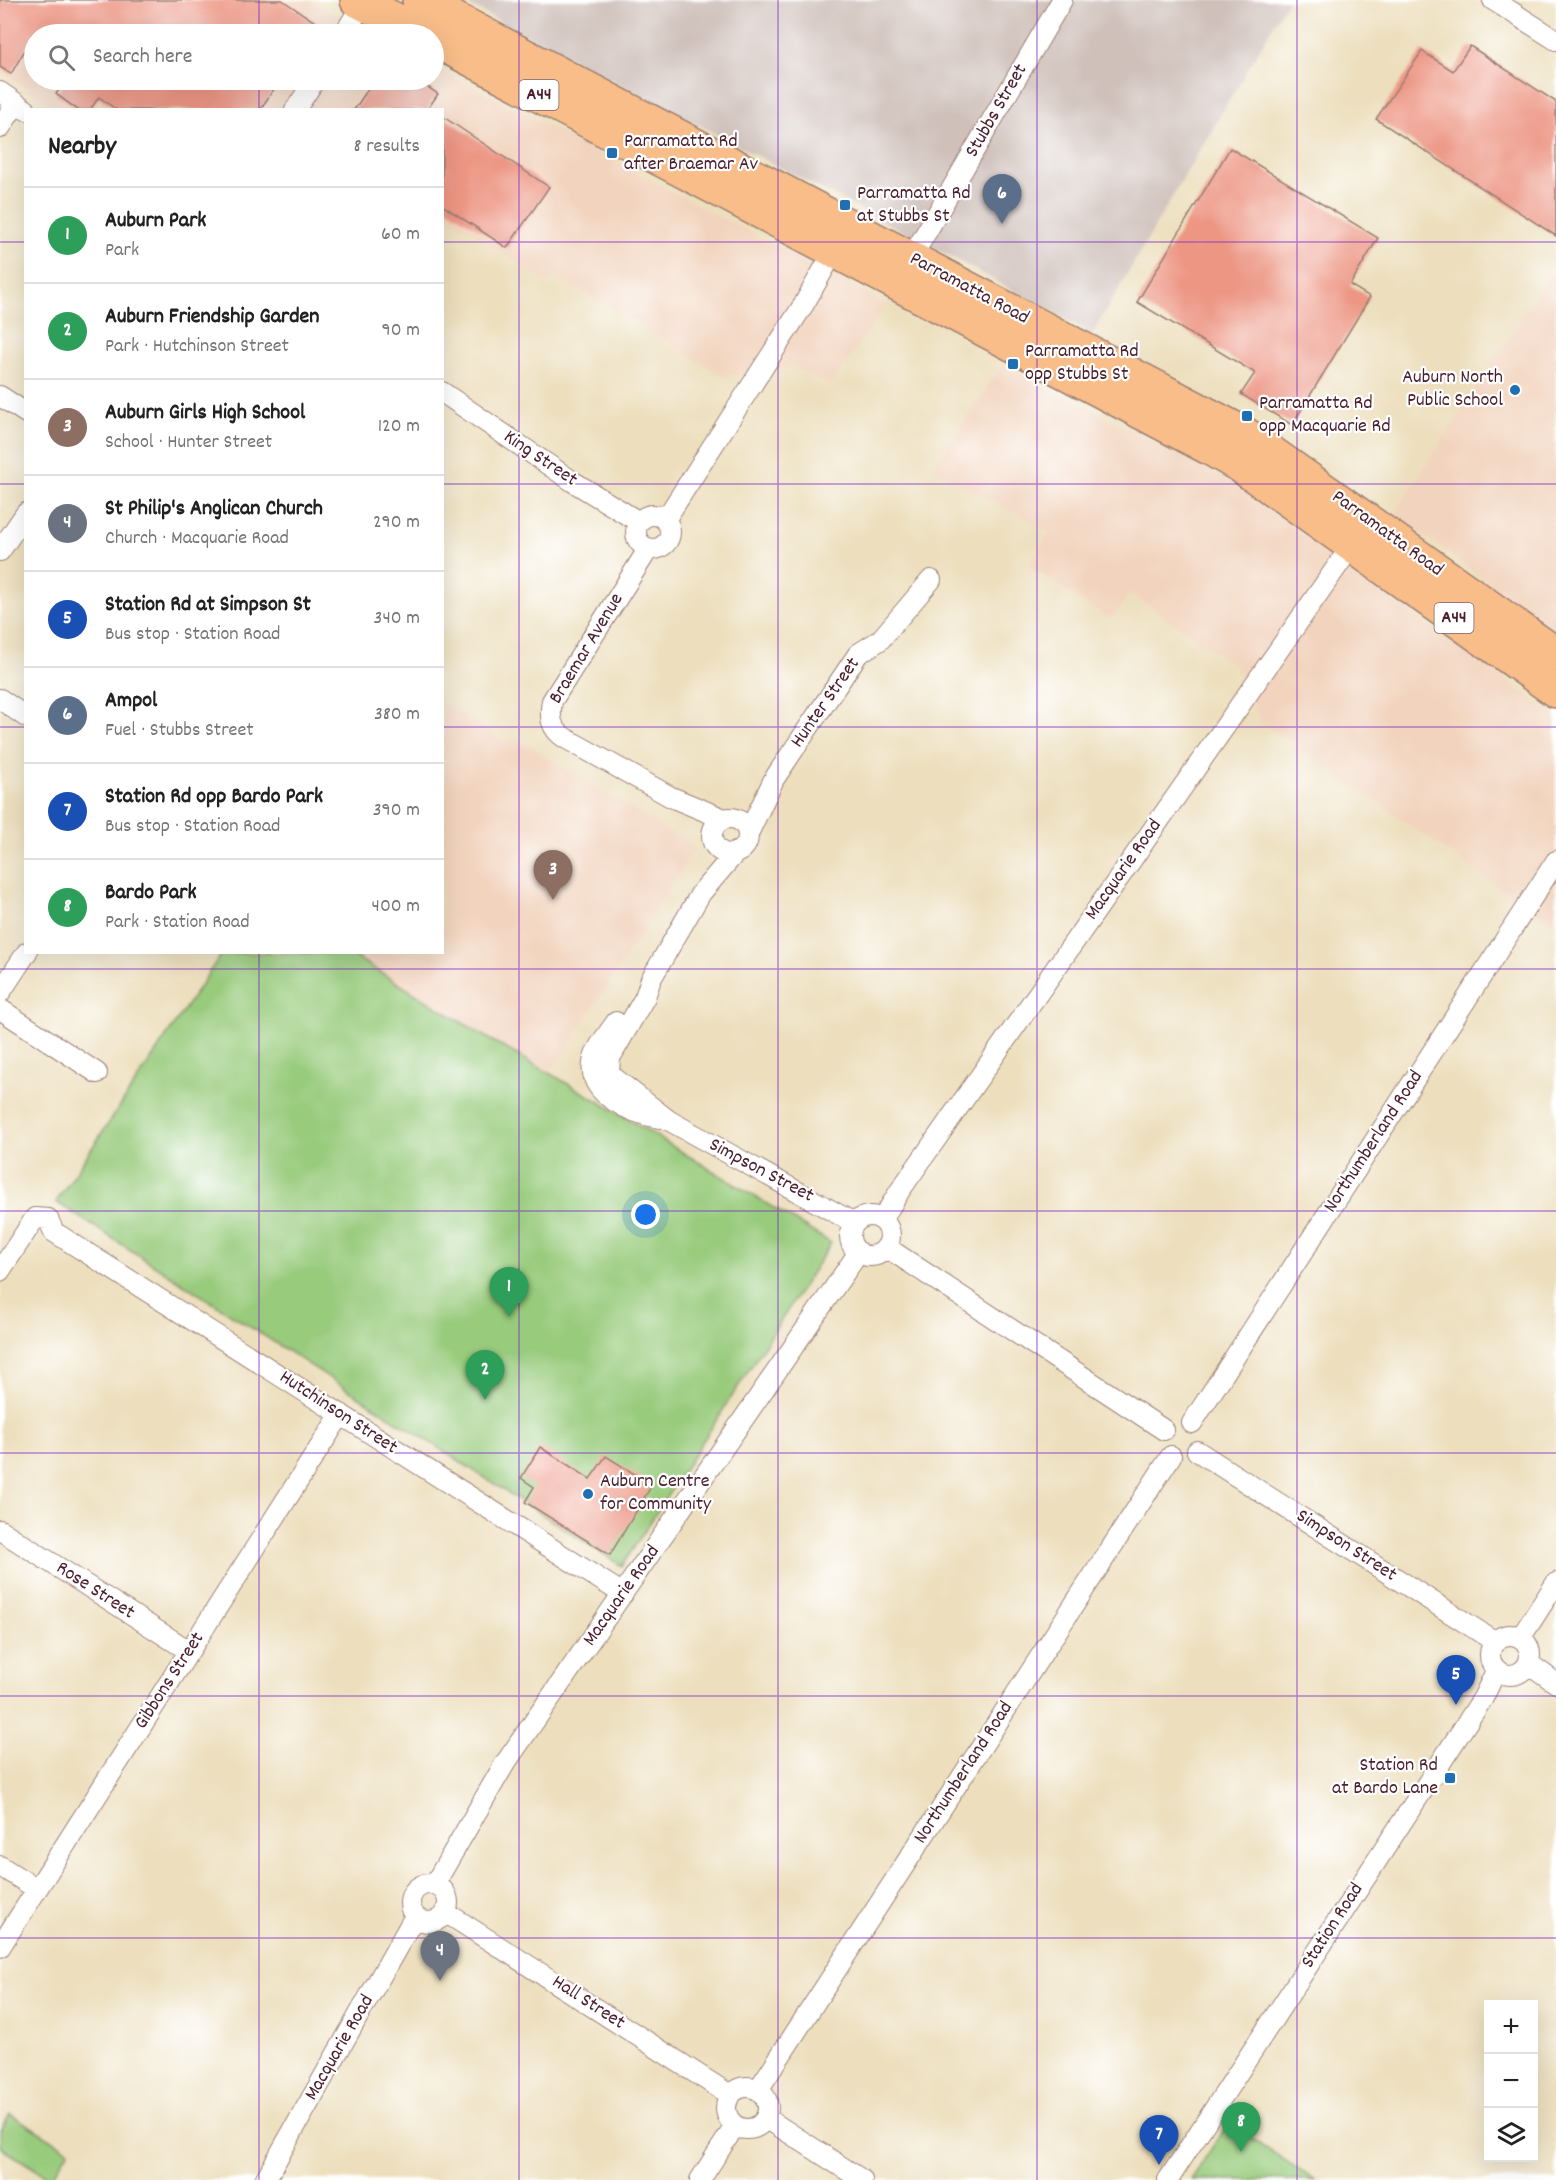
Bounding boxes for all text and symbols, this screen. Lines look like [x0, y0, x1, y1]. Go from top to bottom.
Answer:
search box [24, 24, 444, 90]
icon: search [45, 41, 78, 74]
text: Search here [93, 42, 192, 73]
street label: Stubbs Street [959, 59, 1035, 163]
road number: A44 [520, 80, 558, 110]
place label: Parramatta Rd after Braemar Av [624, 128, 759, 179]
text: Nearby [48, 129, 116, 166]
text: 8 results [354, 133, 420, 161]
marker: Parramatta Rd after Braemar Av [605, 146, 619, 160]
pin: 6 [982, 174, 1022, 224]
place label: Parramatta Rd at Stubbs St [857, 180, 971, 231]
marker: Parramatta Rd at Stubbs St [838, 198, 852, 212]
text: Auburn Park [105, 206, 206, 237]
text: 1 [65, 221, 70, 249]
text: 60 m [381, 221, 420, 249]
text: Park [105, 237, 139, 265]
street label: Parramatta Road [904, 246, 1034, 332]
text: Auburn Friendship Garden [105, 302, 319, 333]
text: 2 [63, 317, 72, 345]
text: 90 m [382, 317, 420, 345]
text: Park · Hutchinson Street [105, 333, 289, 361]
place label: Parramatta Rd opp Stubbs St [1025, 338, 1139, 389]
marker: Parramatta Rd opp Stubbs St [1006, 357, 1020, 371]
place label: Auburn North Public School [1402, 364, 1503, 415]
marker: Auburn North Public School [1508, 383, 1522, 397]
place label: Parramatta Rd opp Macquarie Rd [1259, 390, 1391, 441]
text: Auburn Girls High School [105, 398, 305, 429]
marker: Parramatta Rd opp Macquarie Rd [1240, 409, 1254, 423]
text: 3 [63, 413, 72, 441]
text: 120 m [378, 413, 420, 441]
street label: King Street [497, 424, 583, 494]
text: School · Hunter Street [105, 429, 272, 457]
street label: Parramatta Road [1325, 484, 1449, 584]
text: St Philip's Anglican Church [105, 494, 323, 525]
text: 4 [63, 509, 72, 537]
text: 290 m [373, 509, 420, 537]
text: Church · Macquarie Road [105, 525, 289, 553]
street label: Braemar Avenue [543, 588, 631, 710]
text: Station Rd at Simpson St [105, 590, 311, 621]
road number: A44 [1434, 603, 1474, 633]
text: 5 [63, 605, 72, 633]
text: 340 m [374, 605, 420, 633]
text: Bus stop · Station Road [105, 621, 281, 649]
street label: Hunter Street [784, 652, 868, 754]
text: Ampol [105, 686, 157, 717]
text: 6 [63, 701, 72, 729]
text: 380 m [374, 701, 420, 729]
text: Fuel · Stubbs Street [105, 717, 254, 745]
text: Station Rd opp Bardo Park [105, 782, 323, 813]
text: 7 [64, 797, 71, 825]
text: 390 m [373, 797, 420, 825]
text: Bus stop · Station Road [105, 813, 281, 841]
street label: Macquarie Road [1079, 814, 1169, 926]
pin: 3 [534, 850, 572, 900]
text: Bardo Park [105, 878, 197, 909]
text: 8 [63, 893, 72, 921]
text: 400 m [372, 893, 420, 921]
text: Park · Station Road [105, 909, 250, 937]
street label: Northumberland Road [1317, 1065, 1431, 1219]
street label: Simpson Street [704, 1132, 818, 1210]
your location [631, 1200, 660, 1229]
pin: 1 [490, 1268, 528, 1317]
pin: 2 [466, 1350, 504, 1400]
street label: Hutchinson Street [273, 1364, 403, 1462]
place label: Auburn Centre for Community [600, 1468, 712, 1519]
marker: Auburn Centre for Community [581, 1487, 595, 1501]
street label: Simpson Street [1290, 1503, 1402, 1589]
street label: Macquarie Road [577, 1540, 667, 1652]
street label: Rose Street [50, 1555, 140, 1627]
street label: Gibbons Street [128, 1627, 212, 1735]
pin: 5 [1436, 1656, 1476, 1705]
street label: Northumberland Road [907, 1696, 1021, 1850]
place label: Station Rd at Bardo Lane [1332, 1752, 1438, 1803]
marker: Station Rd at Bardo Lane [1443, 1771, 1457, 1785]
street label: Station Road [1295, 1878, 1371, 1974]
pin: 4 [420, 1932, 460, 1981]
street label: Hall Street [546, 1969, 630, 2037]
street label: Macquarie Road [298, 1990, 382, 2106]
map controls [1484, 2000, 1538, 2162]
button: + [1484, 2000, 1538, 2054]
button: − [1484, 2054, 1538, 2108]
pin: 8 [1222, 2102, 1260, 2152]
button: layers [1484, 2108, 1538, 2162]
pin: 7 [1140, 2116, 1178, 2165]

